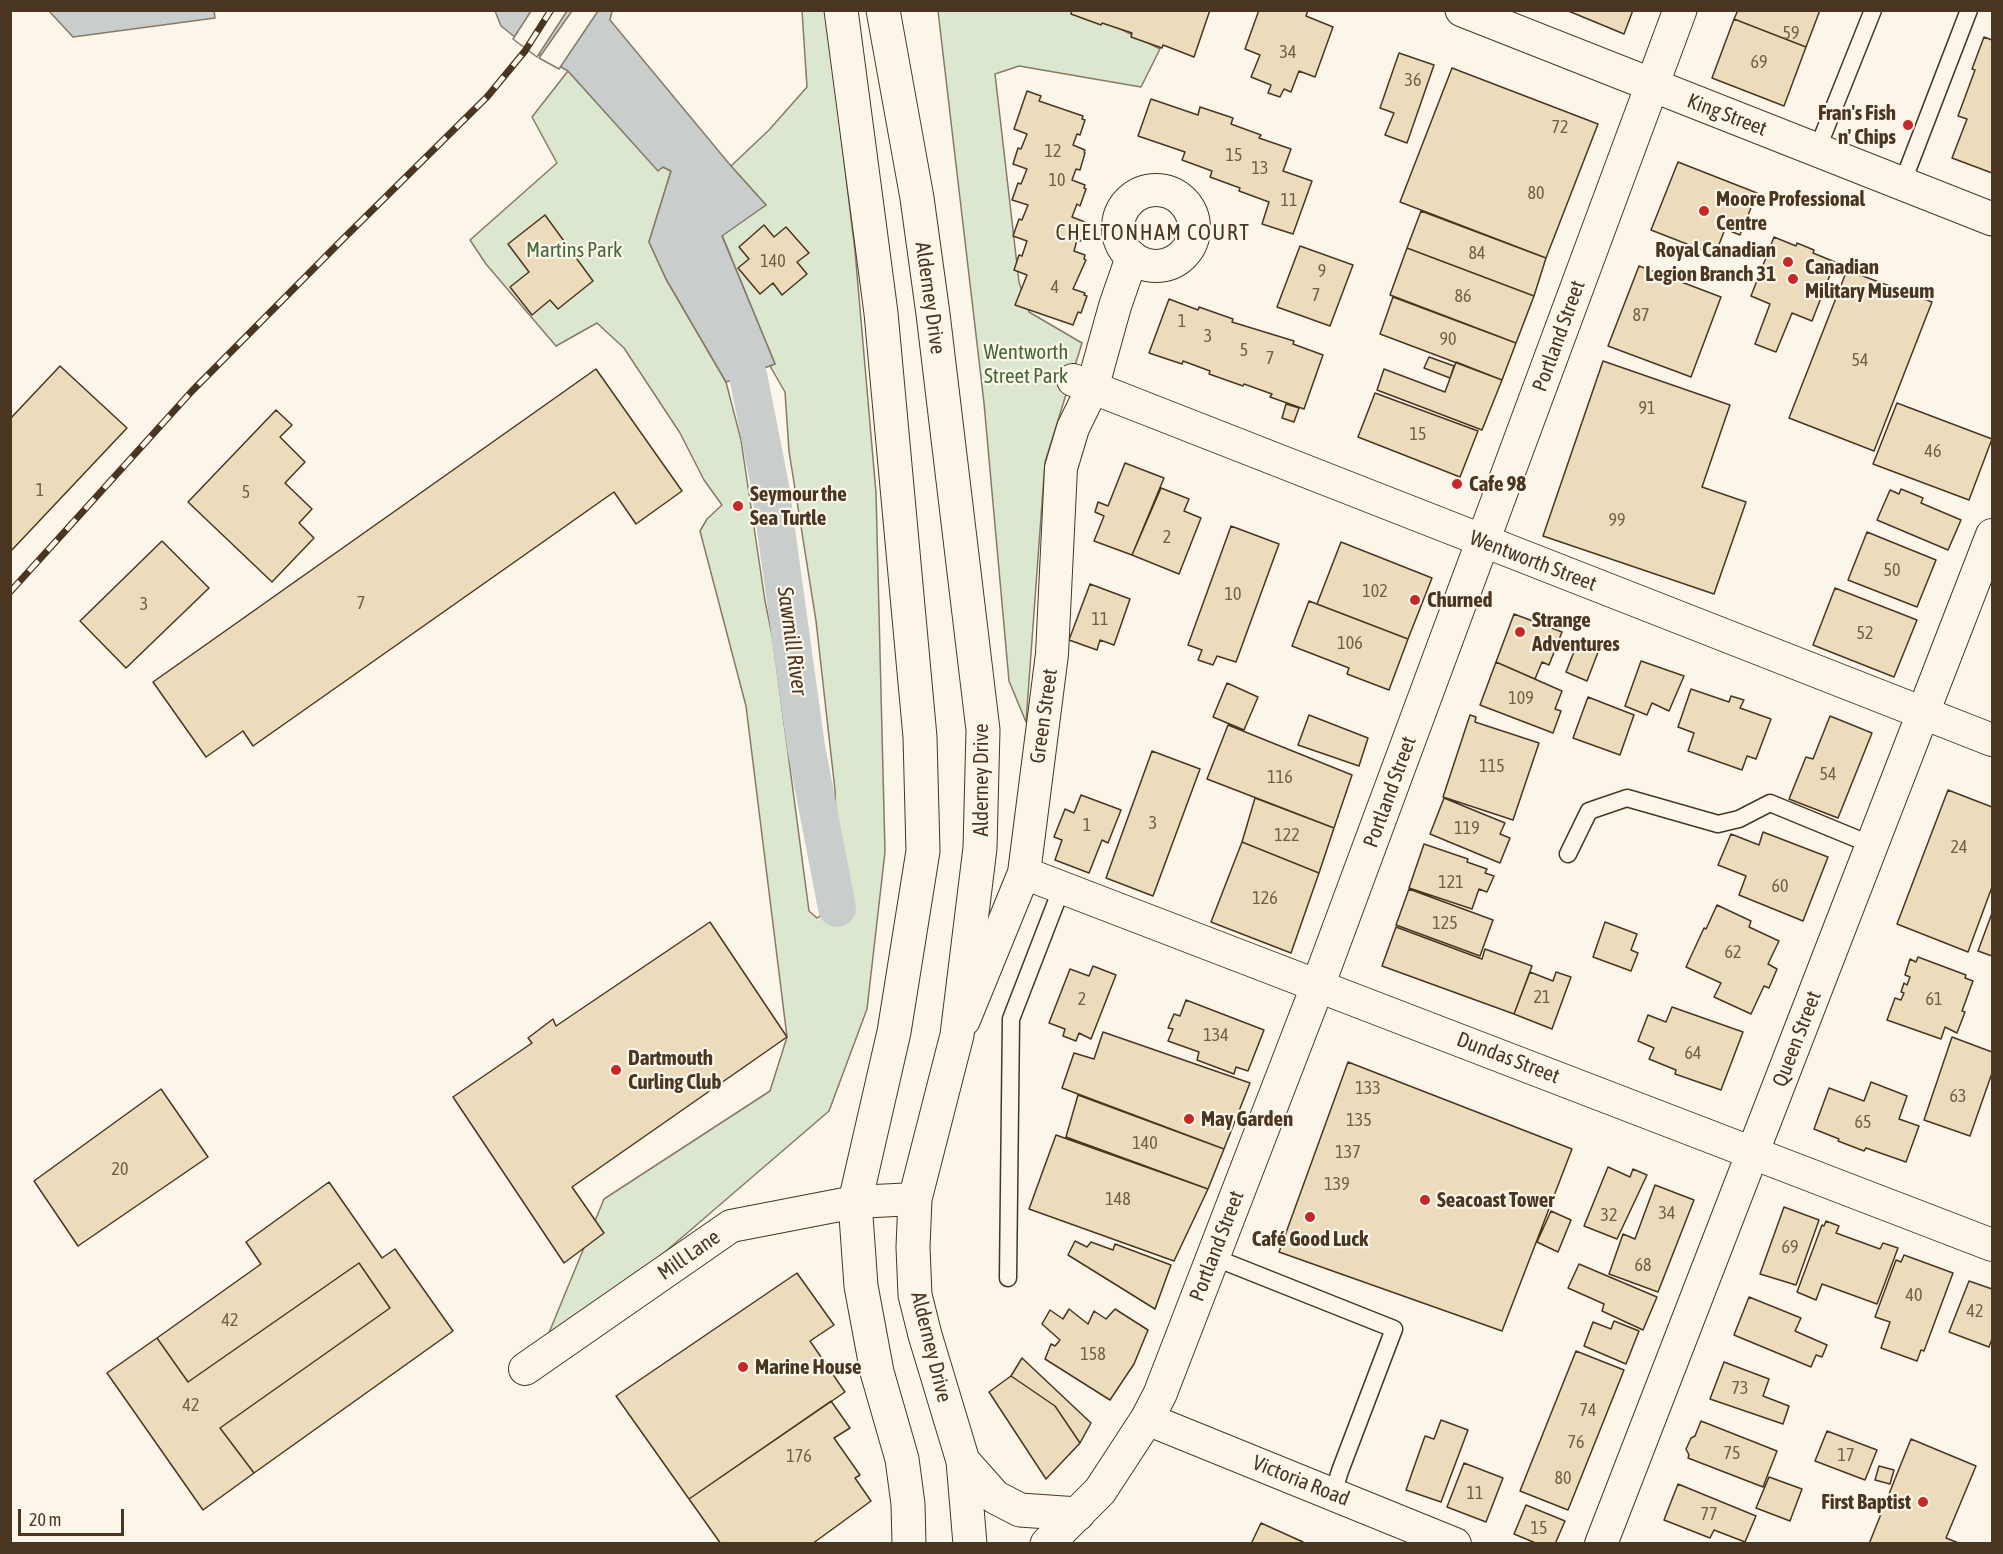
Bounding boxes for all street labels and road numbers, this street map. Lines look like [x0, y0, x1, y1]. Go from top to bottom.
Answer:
street label: King Street [1684, 88, 1770, 142]
street label: Alderney Drive [910, 240, 950, 356]
street label: Portland Street [1527, 277, 1591, 395]
street label: Wentworth Street [1466, 525, 1600, 597]
street label: Green Street [1025, 667, 1063, 765]
street label: Alderney Drive [968, 723, 994, 837]
street label: Portland Street [1358, 733, 1422, 851]
street label: Queen Street [1767, 988, 1827, 1090]
street label: Dundas Street [1453, 1027, 1563, 1089]
street label: Portland Street [1184, 1187, 1250, 1305]
street label: Mill Lane [653, 1224, 725, 1286]
street label: Alderney Drive [905, 1289, 957, 1405]
street label: Victoria Road [1249, 1450, 1353, 1512]

